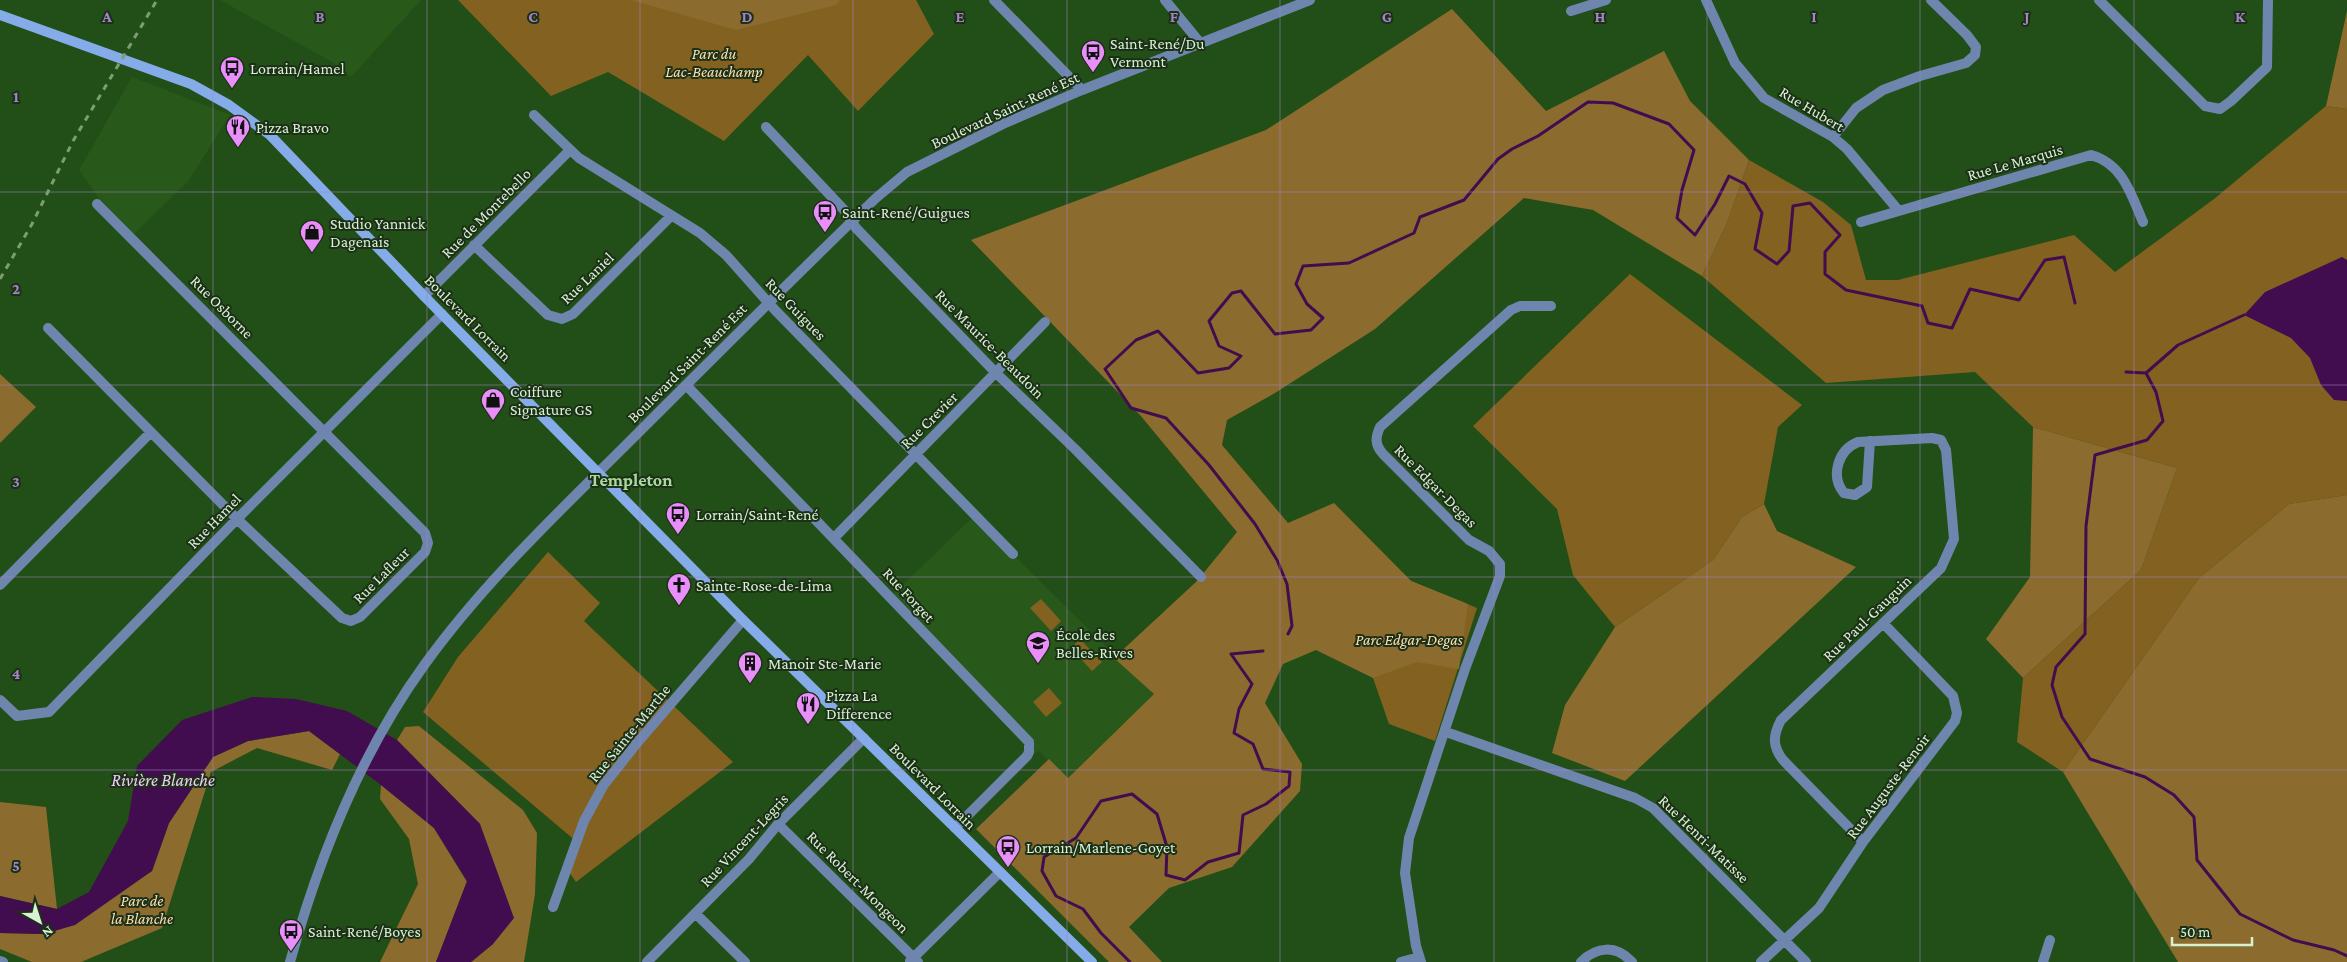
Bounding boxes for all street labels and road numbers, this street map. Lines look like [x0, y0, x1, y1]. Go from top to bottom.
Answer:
street label: Boulevard Saint-René Est [928, 68, 1082, 152]
street label: Rue Hubert [1777, 83, 1848, 135]
street label: Rue Le Marquis [1965, 140, 2065, 185]
street label: Rue de Montebello [438, 165, 534, 261]
street label: Rue Laniel [557, 249, 617, 307]
street label: Boulevard Lorrain [421, 271, 515, 365]
street label: Rue Osborne [187, 272, 257, 342]
street label: Rue Guigues [762, 274, 830, 344]
street label: Rue Maurice-Beaudoin [932, 286, 1048, 402]
street label: Boulevard Saint-René Est [624, 300, 750, 426]
street label: Rue Crevier [897, 388, 961, 452]
street label: Rue Edgar-Degas [1390, 441, 1481, 532]
street label: Rue Hamel [184, 490, 244, 552]
street label: Rue Lafleur [349, 543, 413, 607]
street label: Rue Forget [879, 564, 939, 627]
street label: Rue Paul-Gauguin [1819, 571, 1916, 665]
street label: Rue Sainte-Marthe [585, 681, 673, 785]
street label: Rue Auguste-Renoir [1843, 730, 1934, 843]
street label: Boulevard Lorrain [886, 739, 980, 833]
street label: Rue Vincent-Legris [697, 790, 792, 891]
street label: Rue Henri-Matisse [1655, 792, 1753, 886]
street label: Rue Robert-Mongeon [803, 828, 913, 937]

